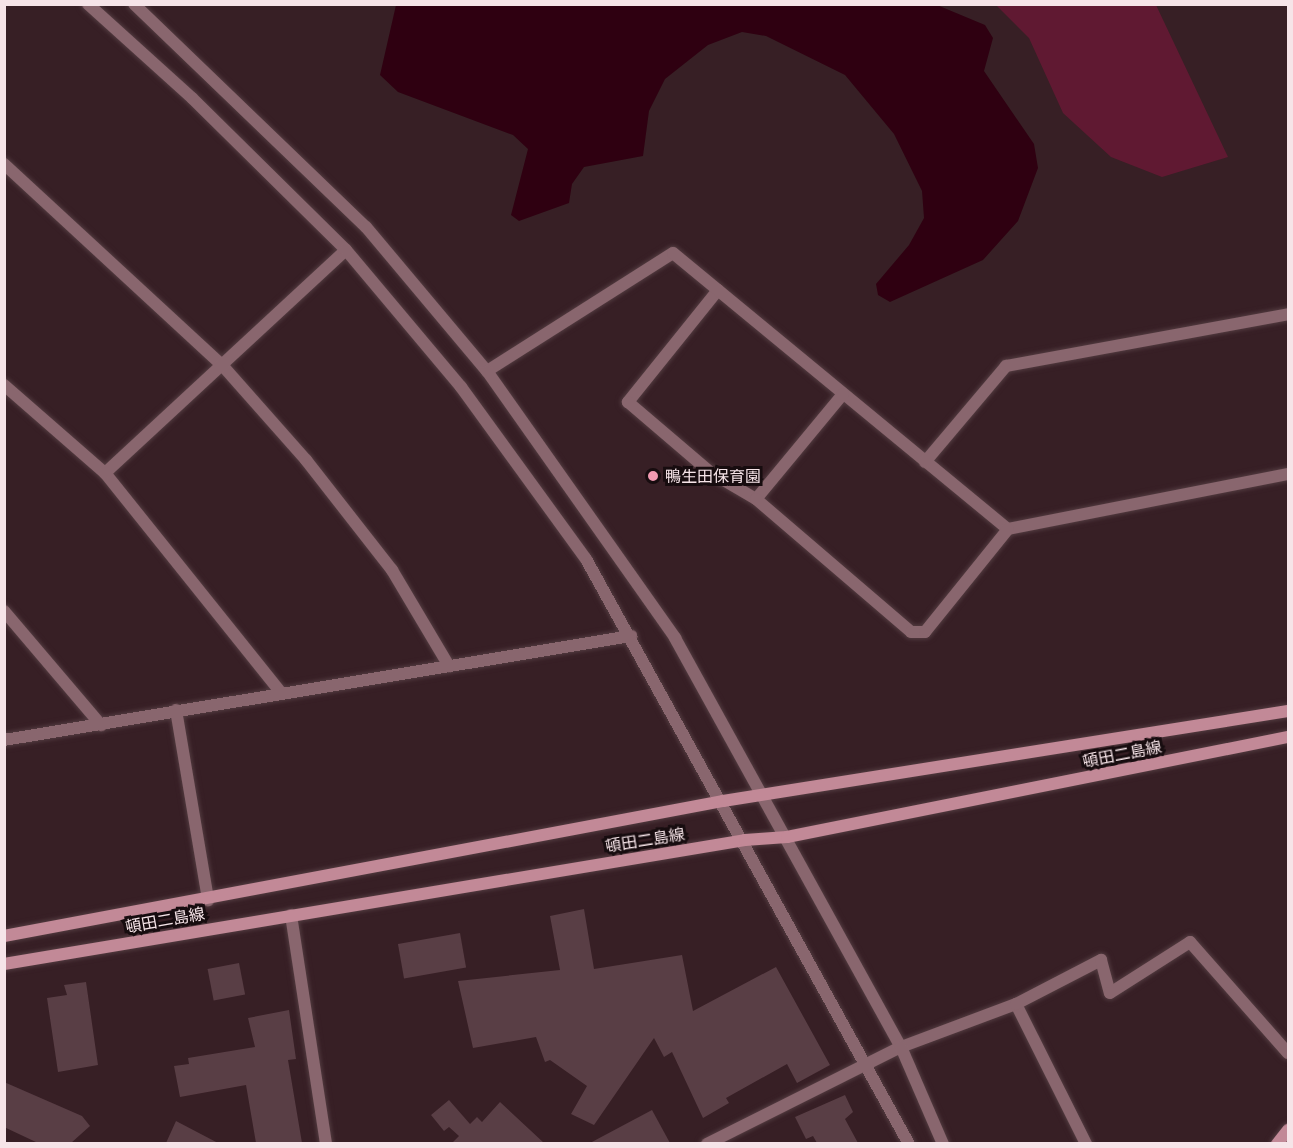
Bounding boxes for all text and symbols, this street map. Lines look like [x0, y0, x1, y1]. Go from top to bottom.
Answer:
place label: 鴨生田保育園 [665, 466, 761, 486]
marker: 鴨生田保育園 [646, 469, 660, 483]
street label: 頓田二島線 [1081, 737, 1163, 771]
street label: 頓田二島線 [604, 824, 686, 856]
street label: 頓田二島線 [124, 904, 206, 936]

